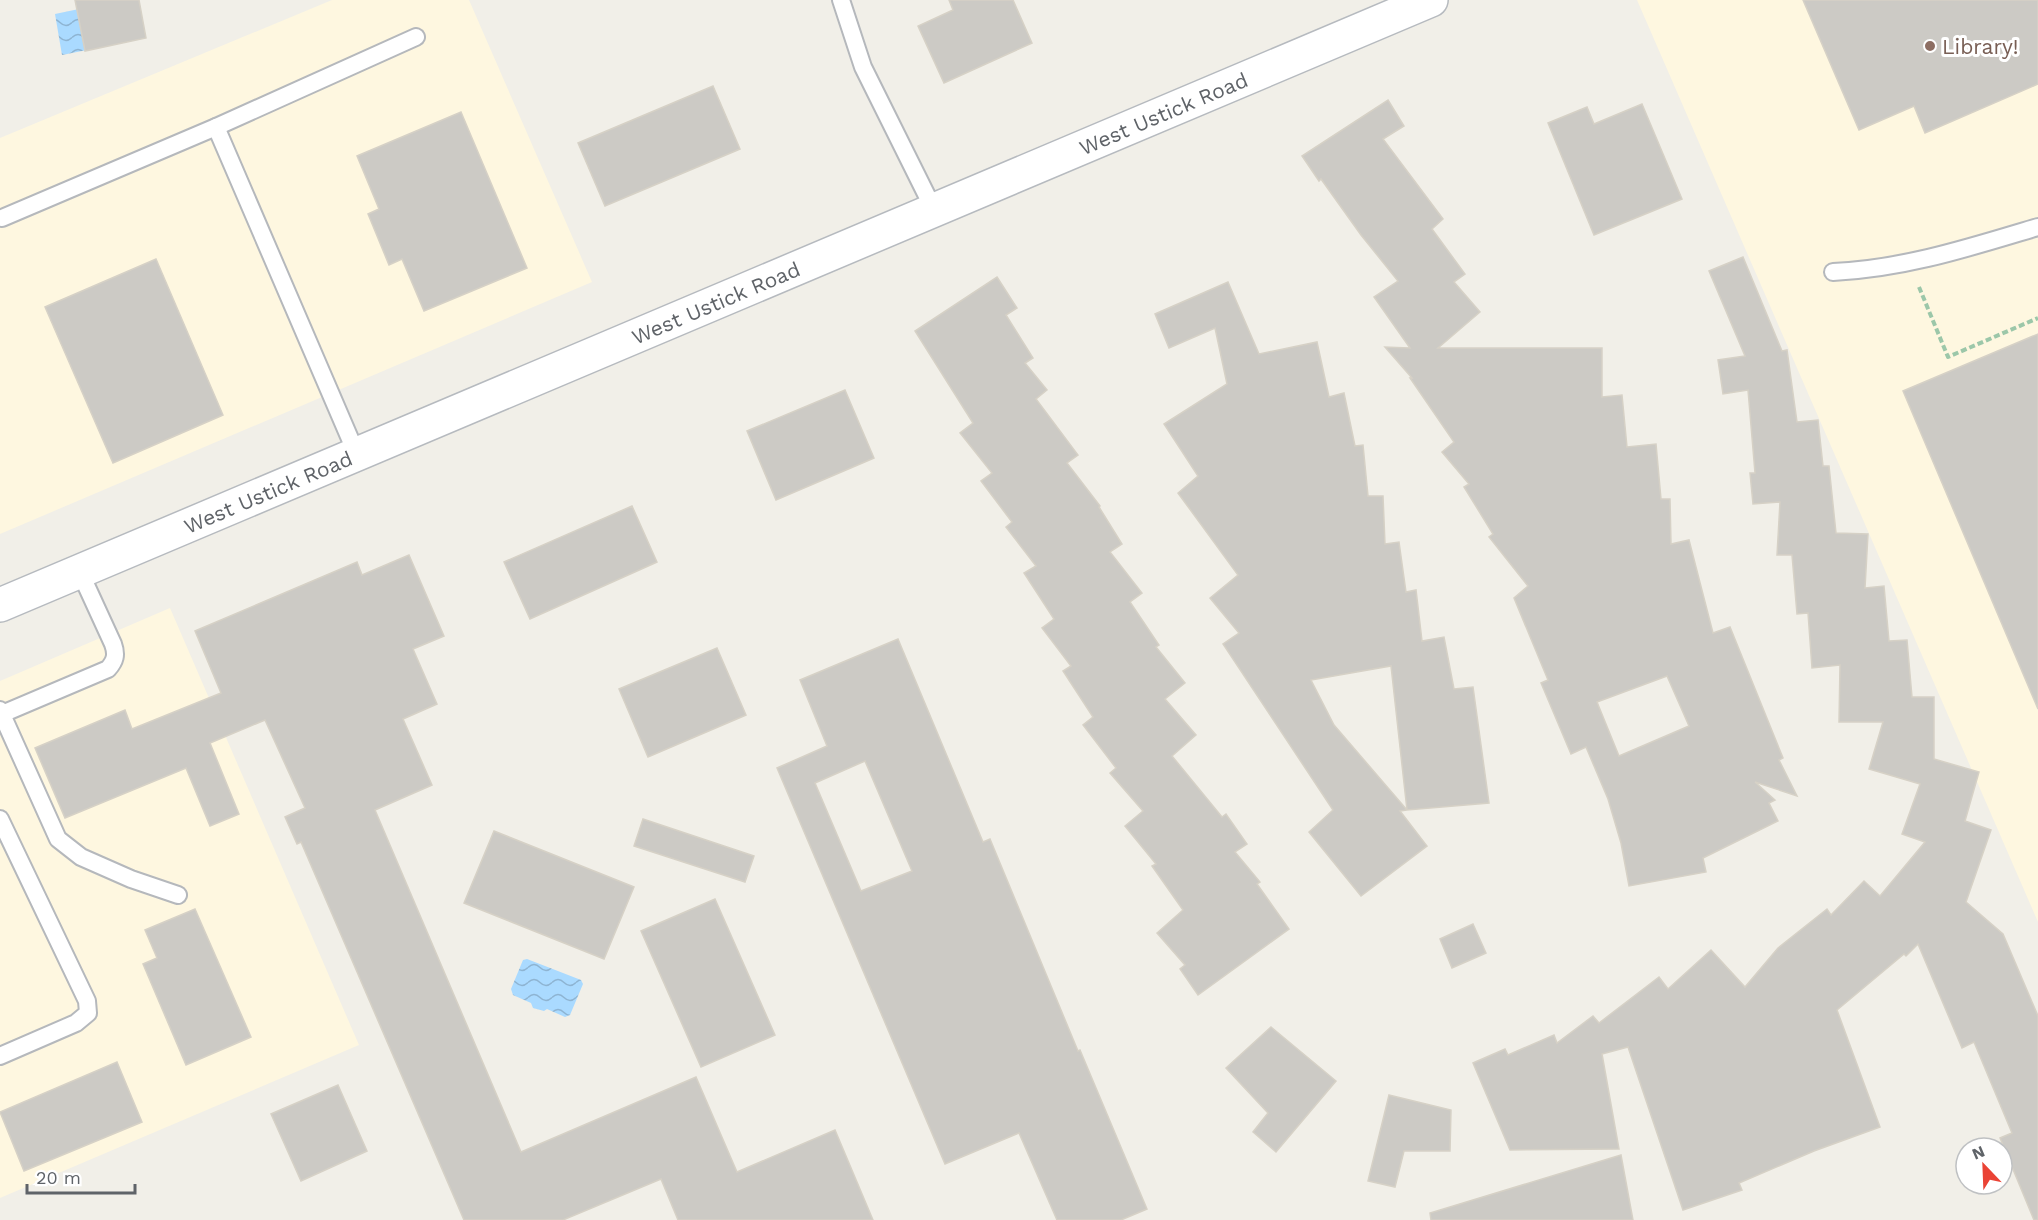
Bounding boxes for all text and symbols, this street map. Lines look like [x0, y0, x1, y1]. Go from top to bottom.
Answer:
place label: Library! [1942, 34, 2019, 59]
marker: Library! [1923, 39, 1937, 53]
street label: West Ustick Road [1075, 67, 1251, 160]
street label: West Ustick Road [628, 256, 804, 349]
street label: West Ustick Road [180, 445, 356, 538]
north arrow [1954, 1136, 2014, 1196]
text: N [1969, 1142, 1988, 1164]
scale bar [27, 1157, 135, 1195]
text: 20 m [36, 1167, 81, 1188]

